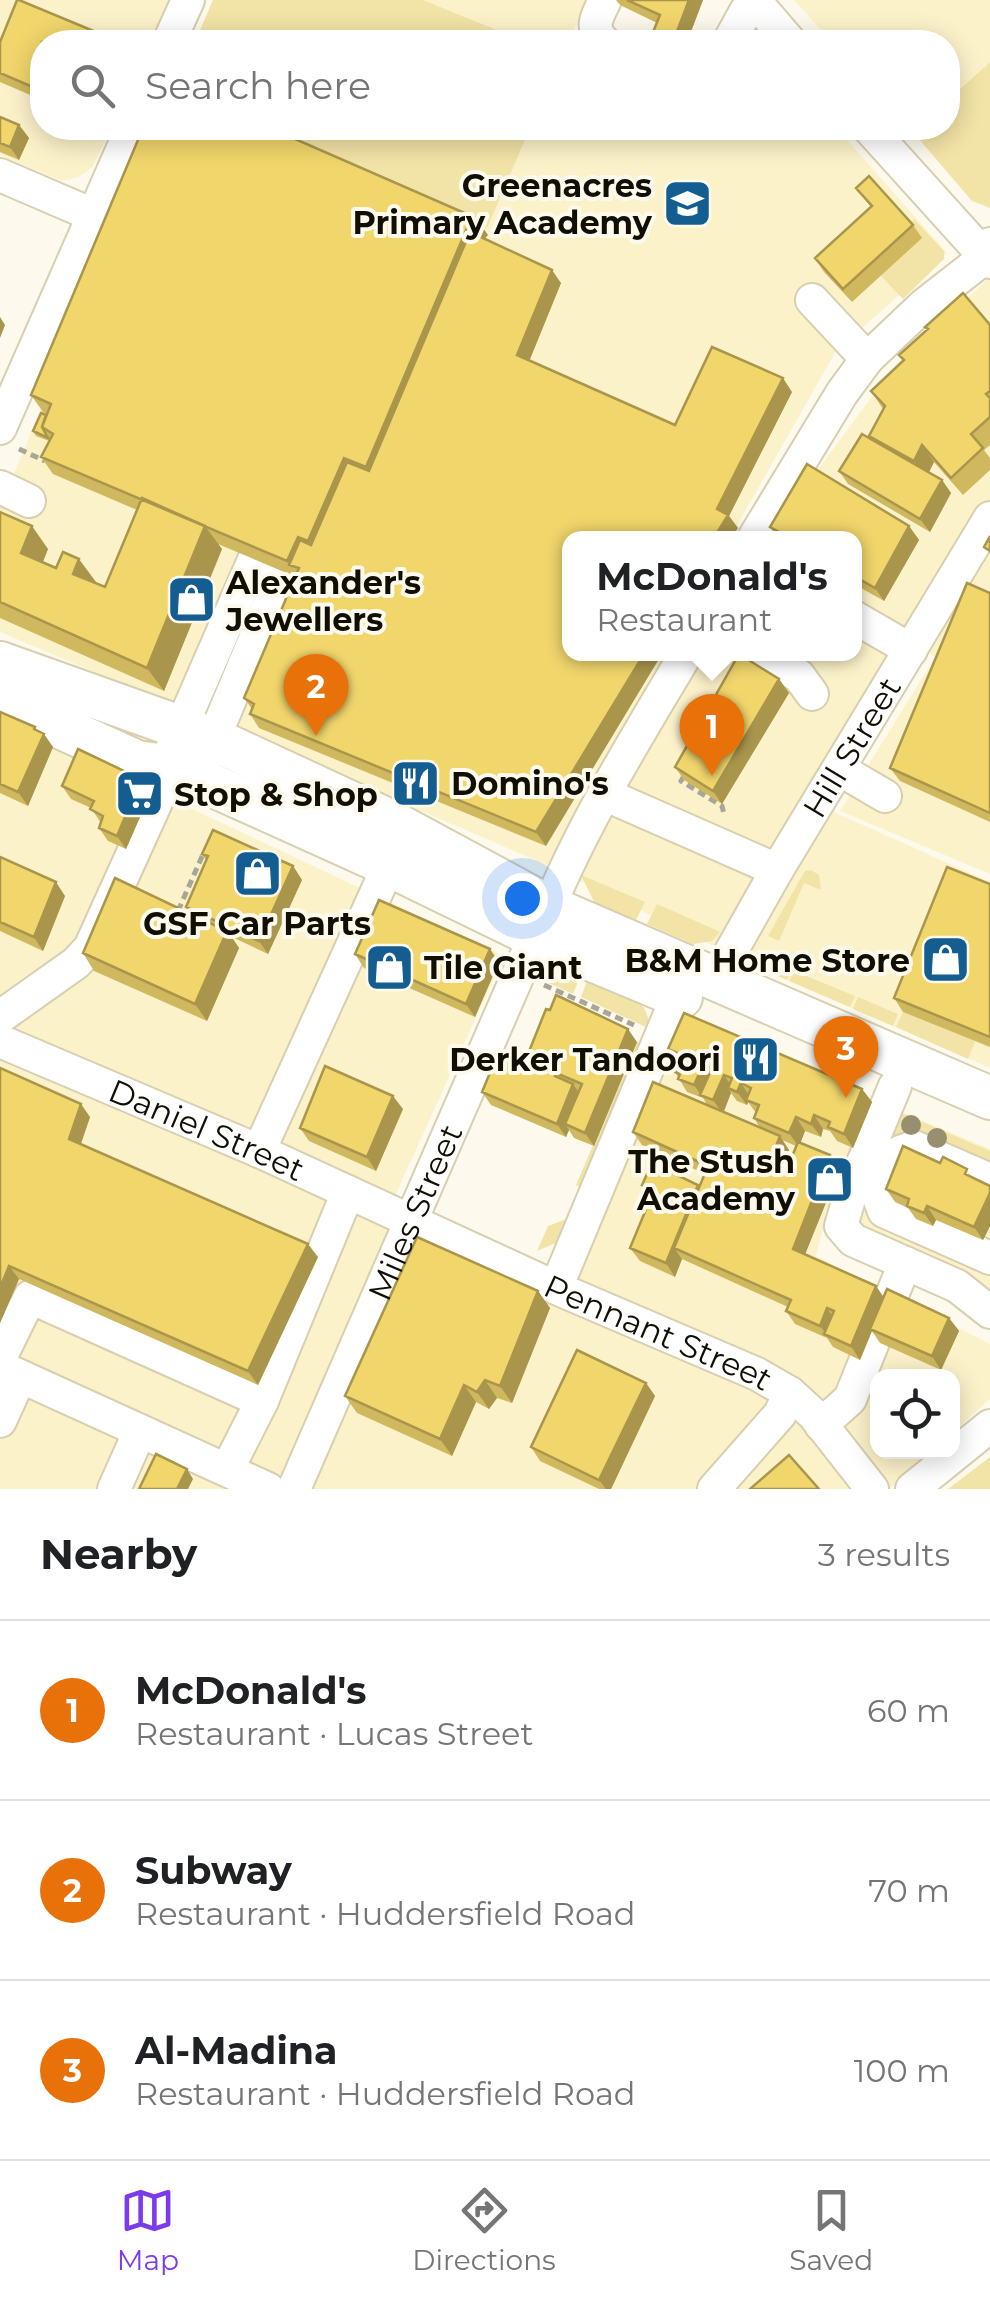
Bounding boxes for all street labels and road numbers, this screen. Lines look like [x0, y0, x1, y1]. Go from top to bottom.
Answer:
street label: Hill Street [794, 670, 909, 824]
street label: Daniel Street [103, 1070, 311, 1189]
street label: Miles Street [359, 1118, 470, 1306]
street label: Pennant Street [538, 1266, 780, 1398]

